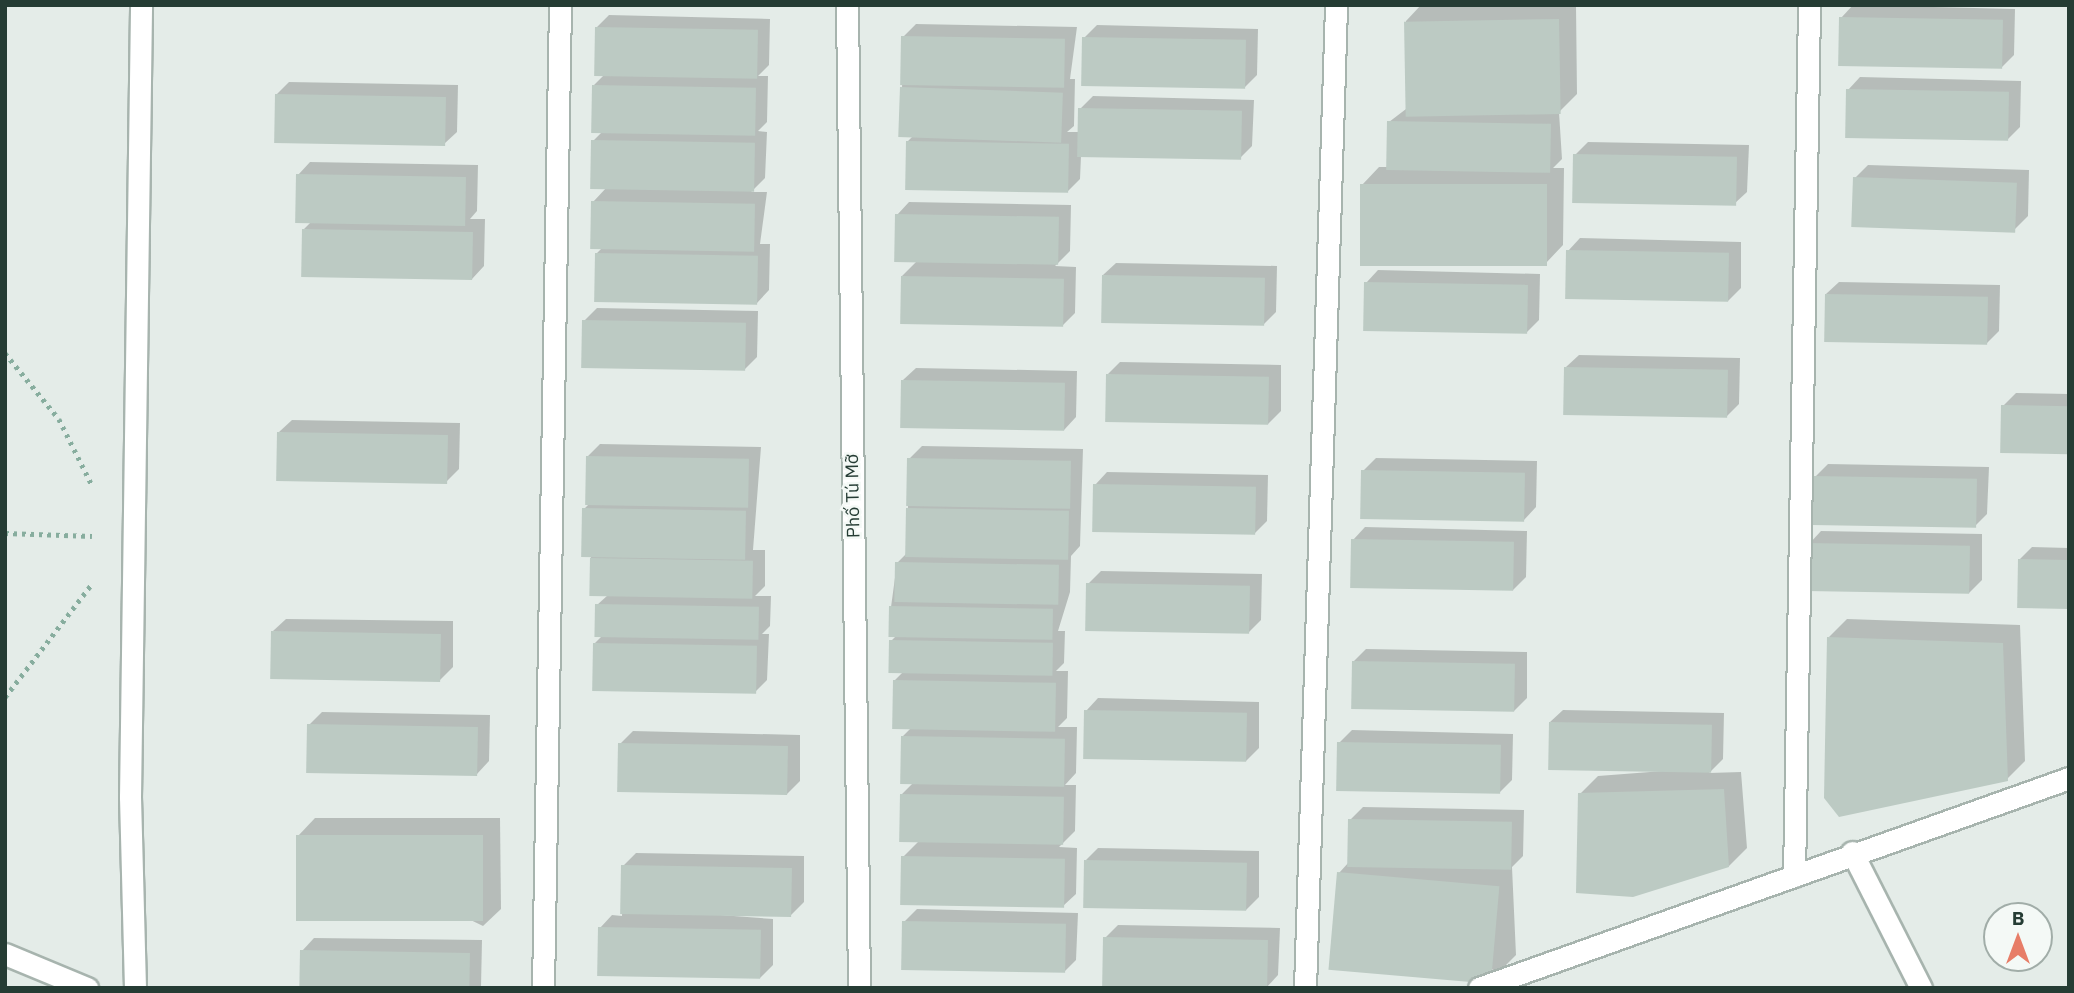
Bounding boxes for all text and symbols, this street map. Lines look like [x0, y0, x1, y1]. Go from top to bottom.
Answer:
street label: Phố Tú Mỡ [841, 454, 865, 538]
north arrow [1983, 902, 2053, 972]
text: B [2012, 906, 2024, 930]

